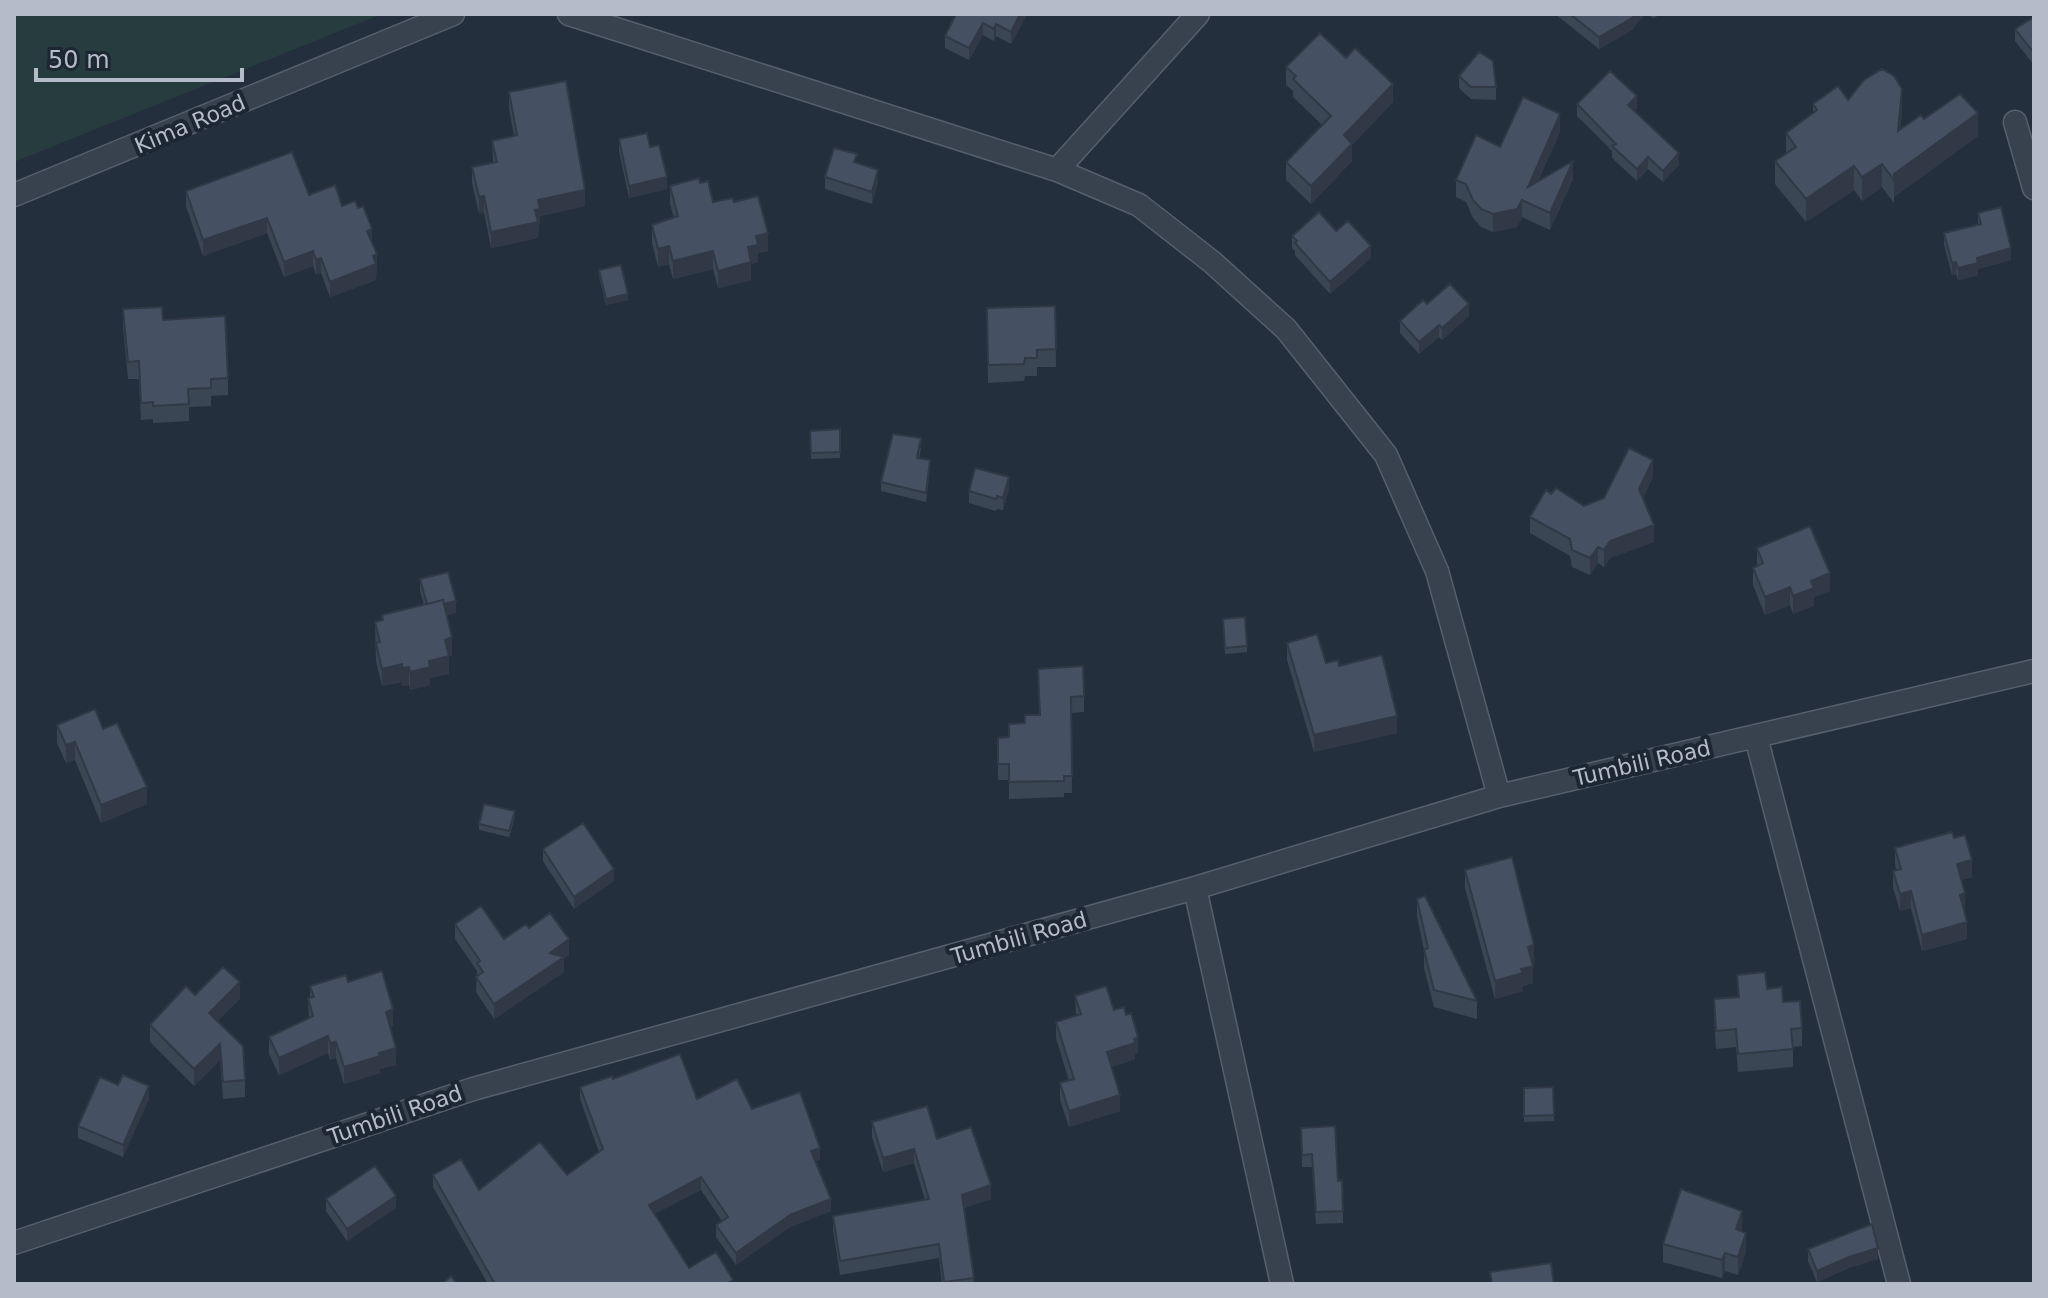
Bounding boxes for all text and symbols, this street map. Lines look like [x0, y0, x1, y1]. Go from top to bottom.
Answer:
scale bar [36, 32, 242, 82]
text: 50 m [48, 46, 110, 74]
street label: Kima Road [131, 90, 249, 158]
street label: Tumbili Road [1570, 735, 1713, 791]
street label: Tumbili Road [947, 907, 1090, 970]
street label: Tumbili Road [324, 1080, 465, 1150]

